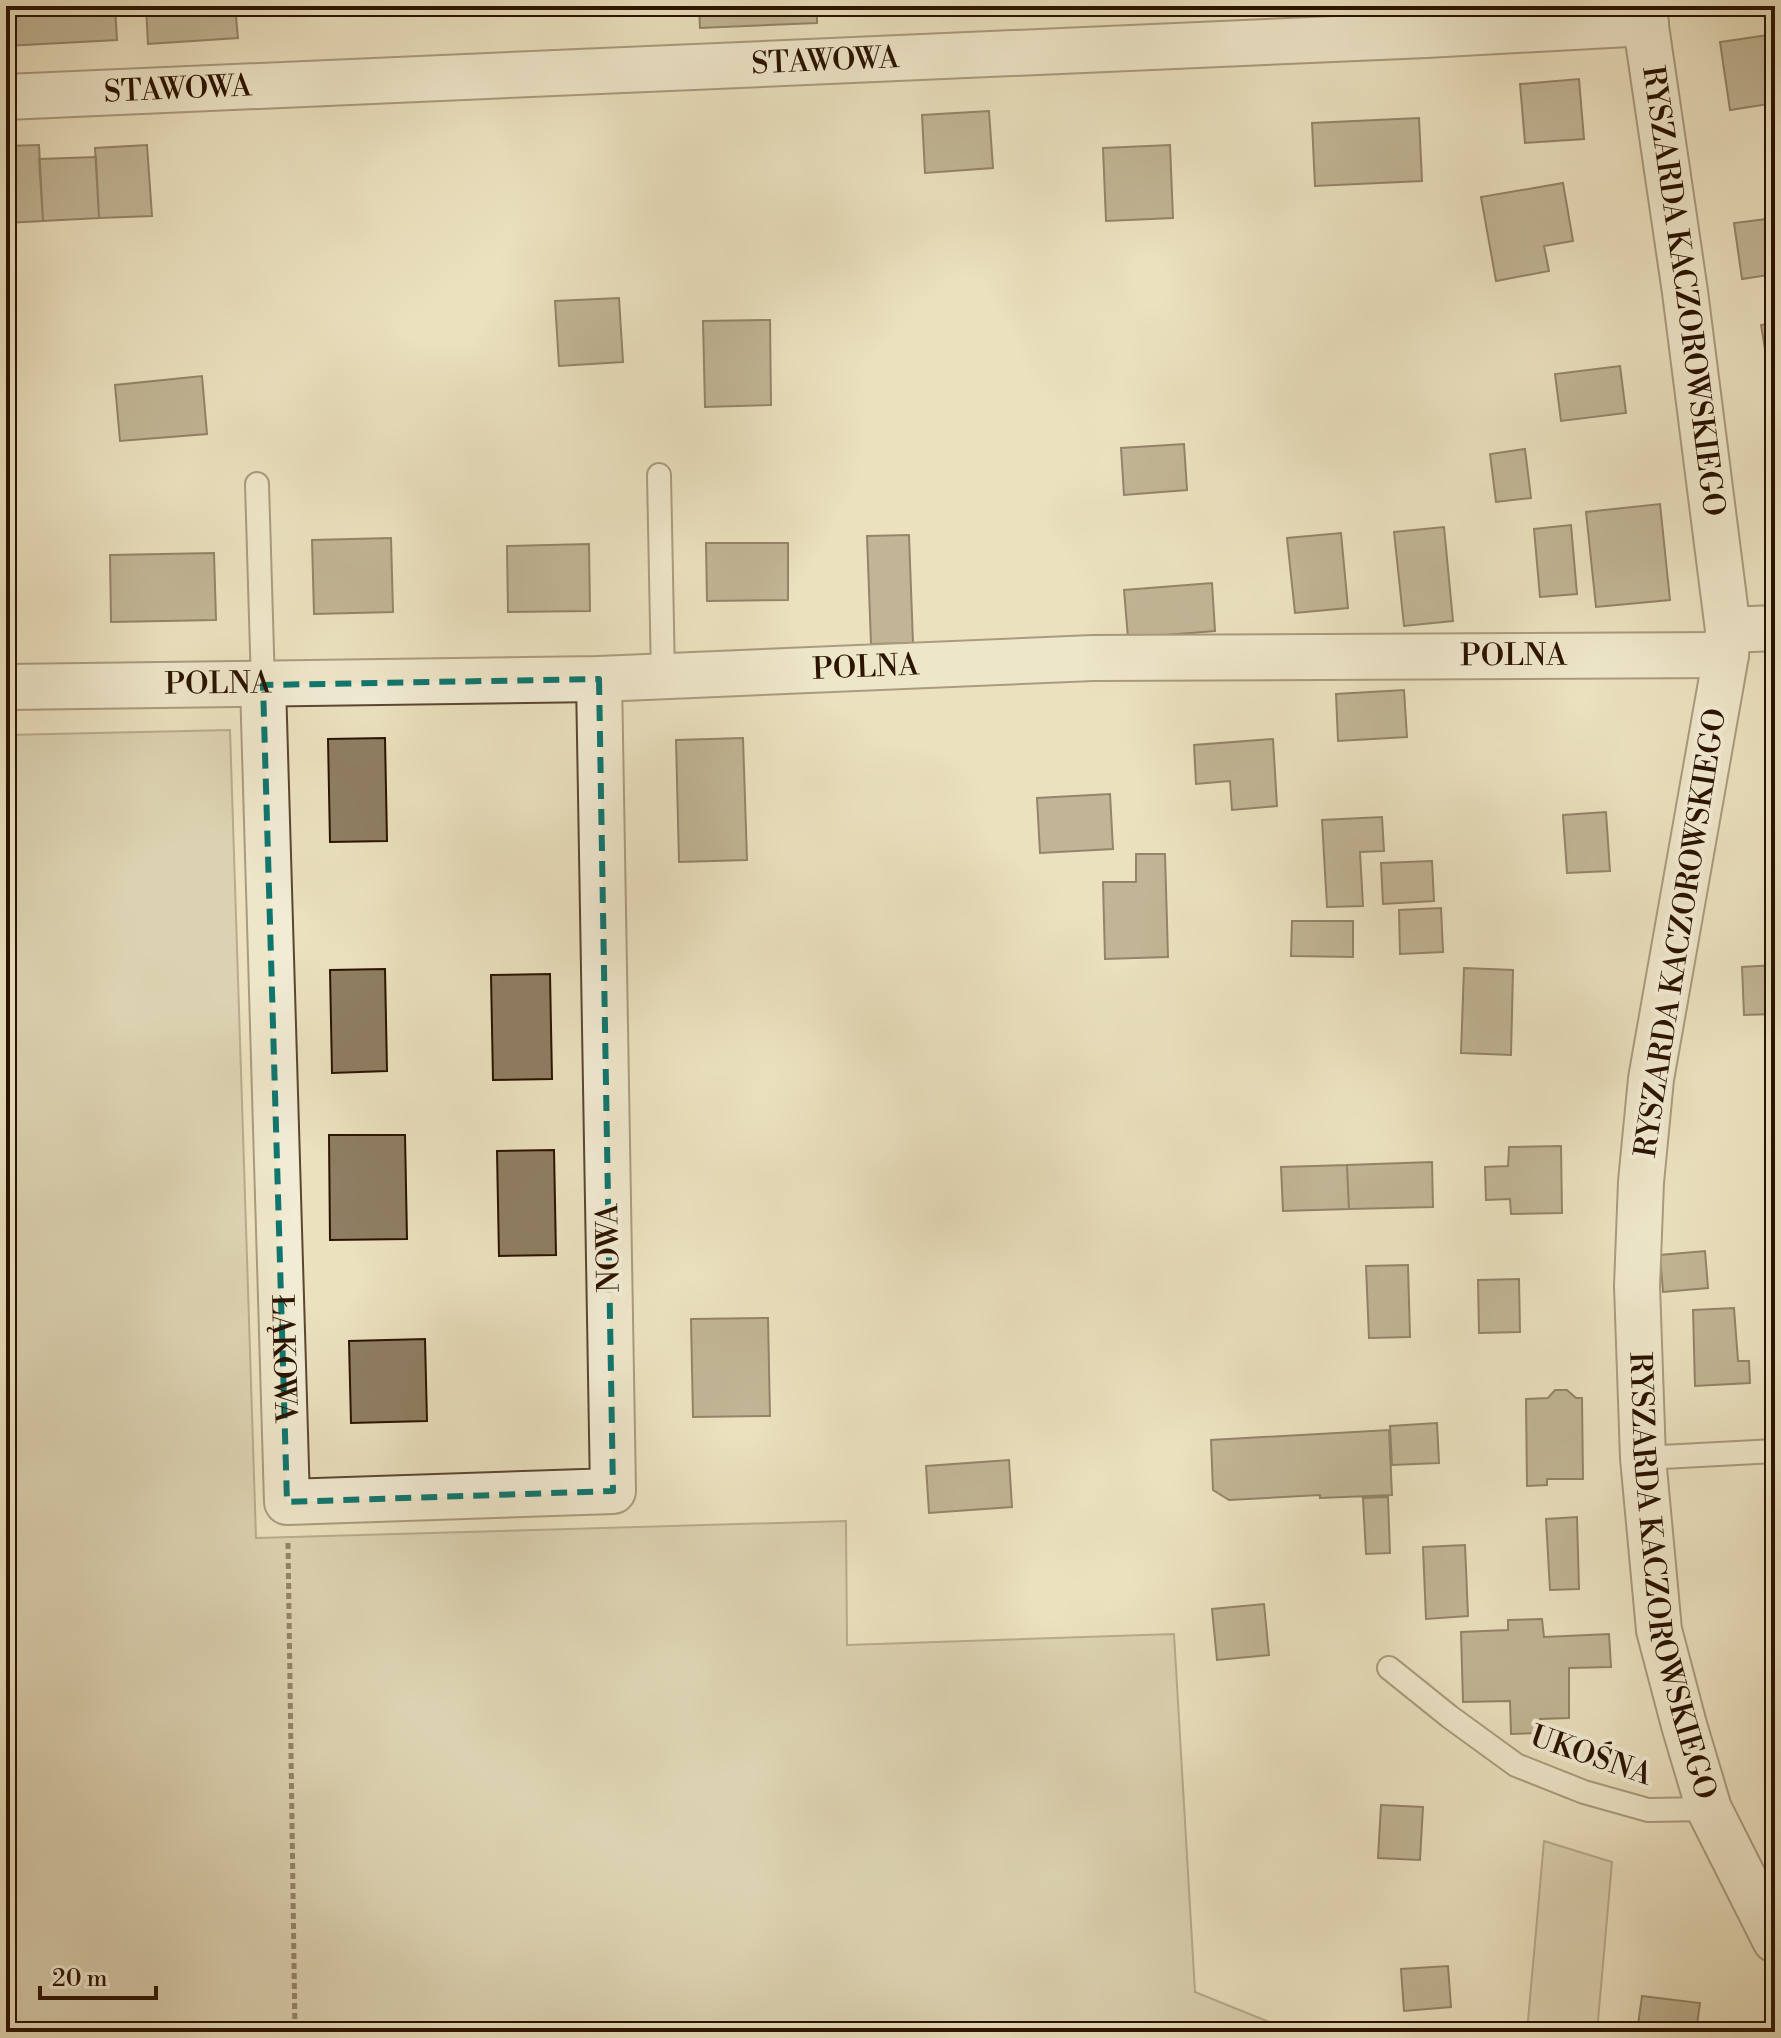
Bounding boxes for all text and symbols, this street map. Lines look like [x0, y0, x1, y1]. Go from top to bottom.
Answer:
street label: STAWOWA [750, 39, 901, 83]
street label: RYSZARDA KACZOROWSKIEGO [1633, 63, 1732, 519]
street label: STAWOWA [103, 67, 254, 112]
street label: POLNA [1460, 637, 1568, 675]
street label: POLNA [812, 646, 921, 689]
street label: POLNA [164, 664, 273, 704]
street label: RYSZARDA KACZOROWSKIEGO [1627, 706, 1735, 1160]
street label: NOWA [589, 1202, 629, 1293]
street label: ŁĄKOWA [262, 1294, 304, 1425]
street label: RYSZARDA KACZOROWSKIEGO [1620, 1351, 1724, 1804]
street label: UKOŚNA [1525, 1716, 1659, 1795]
scale bar [40, 1950, 156, 2000]
text: 20 m [52, 1964, 108, 1994]

